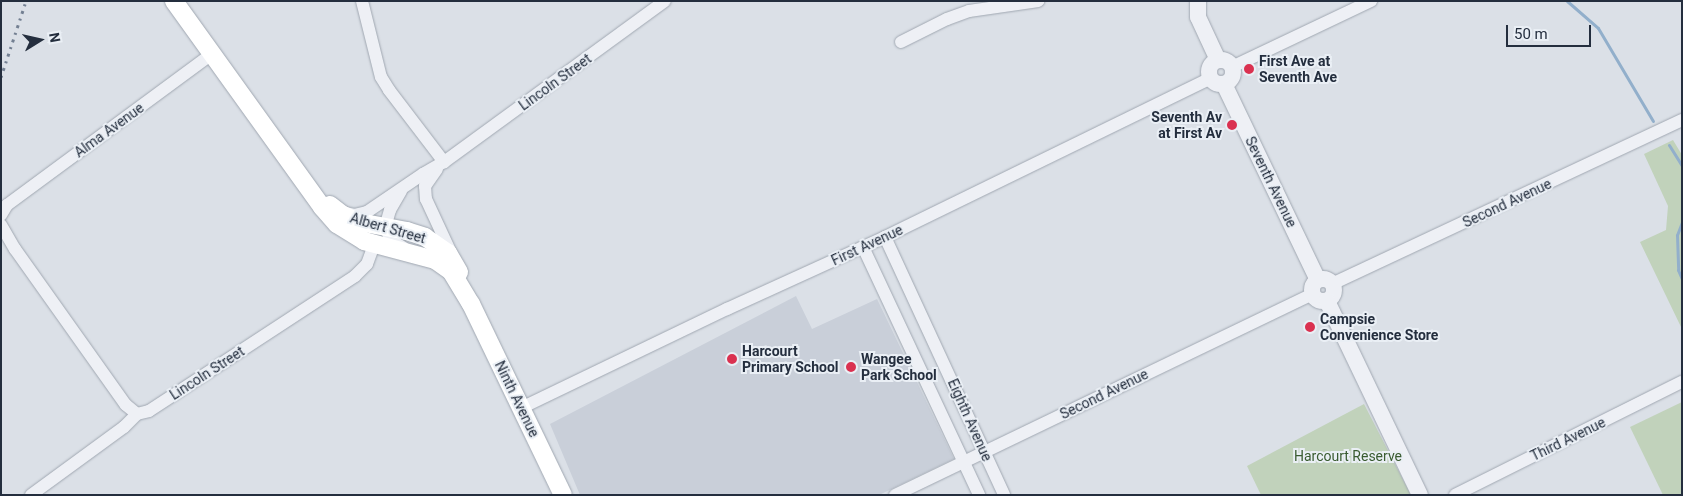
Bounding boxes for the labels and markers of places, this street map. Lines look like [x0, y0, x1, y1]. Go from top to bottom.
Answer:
place label: First Ave at Seventh Ave [1259, 53, 1337, 85]
marker: First Ave at Seventh Ave [1243, 63, 1255, 75]
place label: Seventh Av at First Av [1151, 109, 1222, 142]
marker: Seventh Av at First Av [1226, 119, 1238, 131]
place label: Campsie Convenience Store [1320, 311, 1438, 344]
marker: Campsie Convenience Store [1304, 321, 1316, 333]
place label: Harcourt Primary School [742, 343, 839, 376]
place label: Wangee Park School [861, 351, 937, 384]
marker: Harcourt Primary School [726, 353, 738, 365]
marker: Wangee Park School [845, 361, 857, 373]

